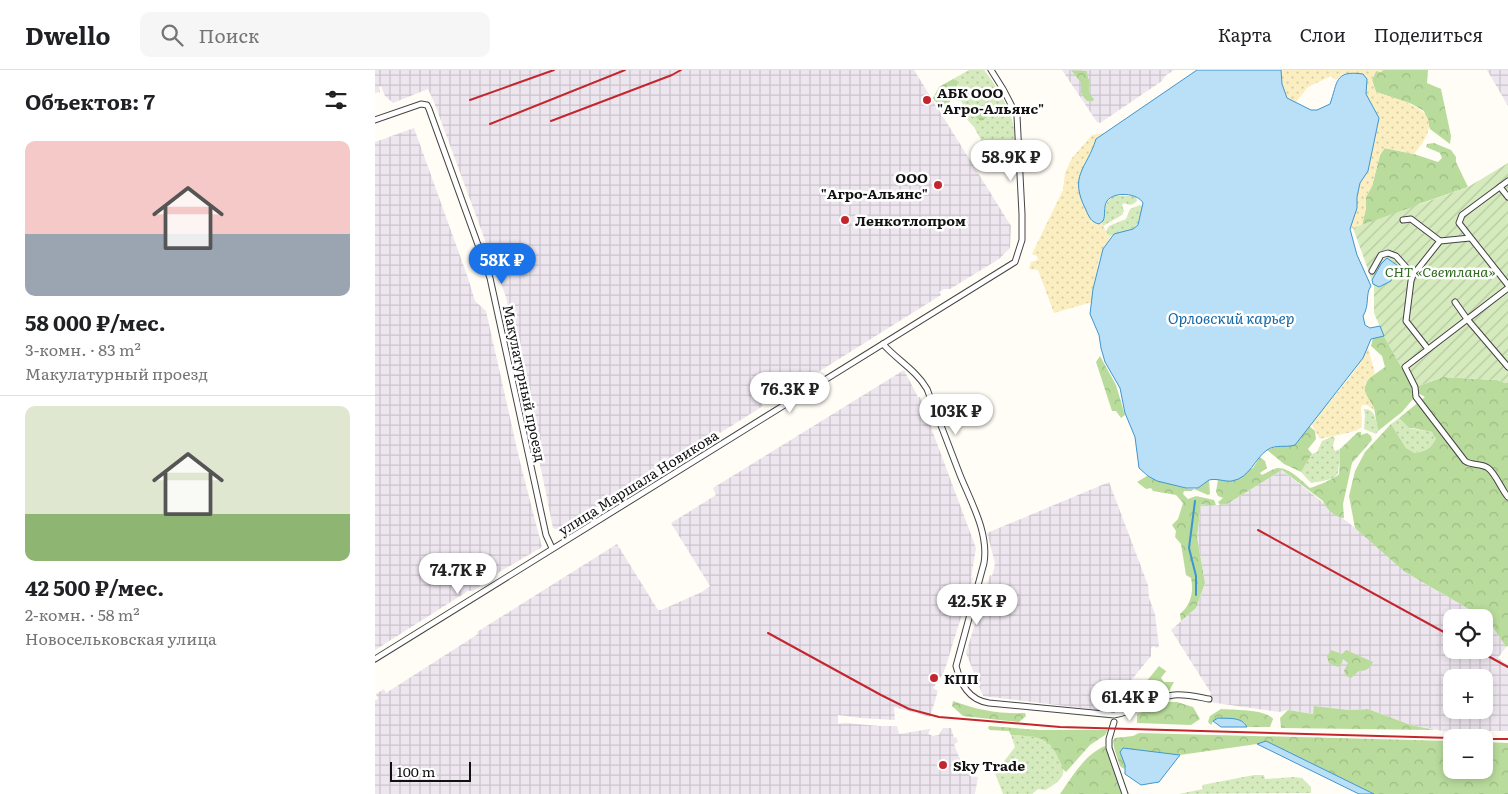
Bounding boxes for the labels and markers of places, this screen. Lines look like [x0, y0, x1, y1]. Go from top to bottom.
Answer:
place label: АБК ООО "Агро-Альянс" [937, 82, 1044, 118]
marker: АБК ООО "Агро-Альянс" [921, 94, 933, 106]
pin: 58.9K ₽ [965, 140, 1057, 182]
place label: ООО "Агро-Альянс" [821, 167, 928, 203]
marker: ООО "Агро-Альянс" [932, 179, 944, 191]
place label: Ленкотлопром [855, 210, 966, 230]
marker: Ленкотлопром [839, 214, 851, 226]
pin: 58K ₽ [467, 242, 537, 285]
pin: 76.3K ₽ [744, 372, 836, 414]
pin: 103K ₽ [915, 394, 997, 436]
pin: 74.7K ₽ [412, 552, 504, 595]
pin: 42.5K ₽ [931, 584, 1023, 626]
place label: КПП [944, 668, 979, 688]
marker: КПП [928, 672, 940, 684]
pin: 61.4K ₽ [1084, 680, 1176, 722]
place label: Sky Trade [953, 755, 1025, 775]
marker: Sky Trade [937, 759, 949, 771]

